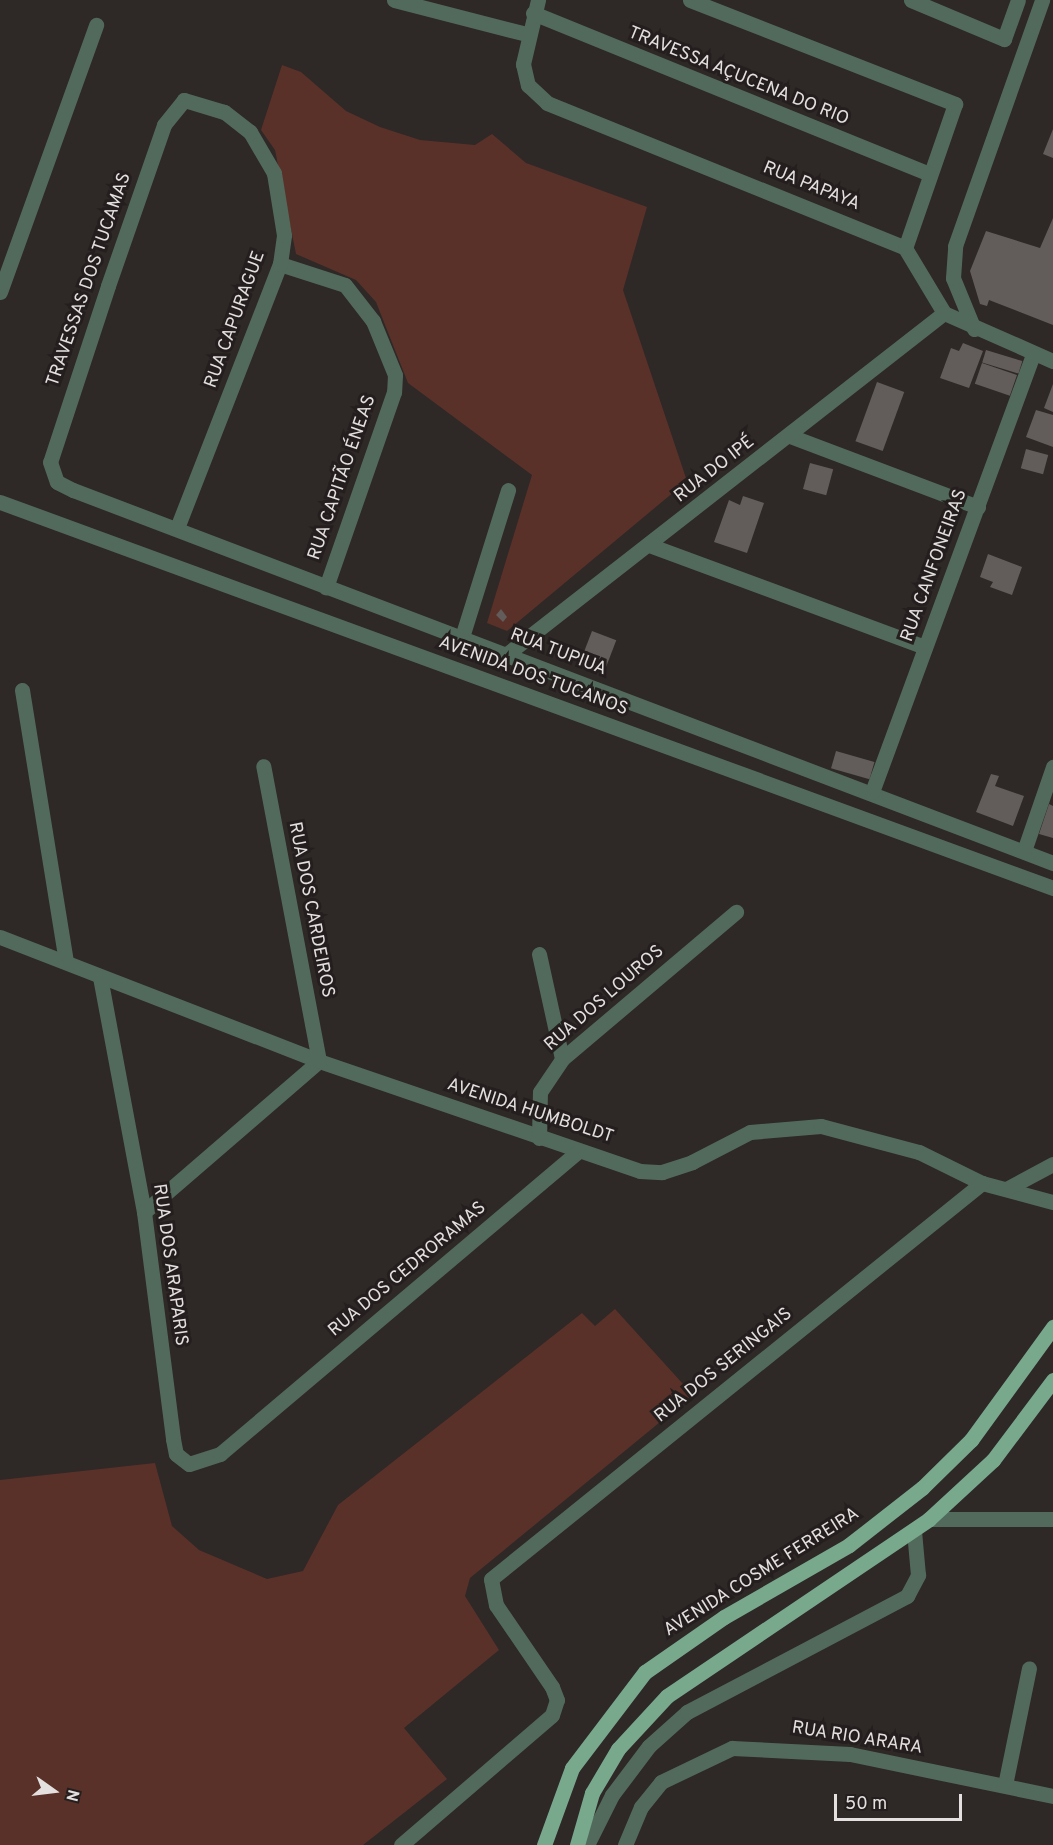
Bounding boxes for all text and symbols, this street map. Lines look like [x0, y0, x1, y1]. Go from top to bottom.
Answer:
street label: TRAVESSA AÇUCENA DO RIO [624, 22, 852, 132]
street label: RUA PAPAYA [759, 158, 863, 216]
street label: TRAVESSAS DOS TUCAMAS [43, 170, 137, 390]
street label: RUA CAPURAGUE [201, 248, 271, 392]
street label: RUA CAPITÃO ÉNEAS [304, 392, 382, 564]
street label: RUA DO IPÉ [670, 432, 760, 508]
street label: RUA CANFONEIRAS [897, 486, 973, 646]
street label: RUA TUPIUA [506, 624, 610, 682]
street label: AVENIDA DOS TUCANOS [435, 632, 631, 722]
street label: RUA DOS CARDEIROS [282, 820, 338, 1000]
street label: RUA DOS LOUROS [541, 941, 669, 1057]
street label: AVENIDA HUMBOLDT [444, 1075, 616, 1149]
street label: RUA DOS ARAPARIS [147, 1182, 191, 1348]
street label: RUA DOS CEDRORAMAS [325, 1197, 491, 1343]
street label: RUA DOS SERINGAIS [651, 1304, 797, 1428]
street label: AVENIDA COSME FERREIRA [660, 1504, 864, 1642]
street label: RUA RIO ARARA [789, 1718, 925, 1760]
north arrow [24, 1761, 84, 1821]
scale bar [837, 1782, 964, 1820]
text: N [60, 1787, 83, 1803]
text: 50 m [845, 1793, 887, 1816]

